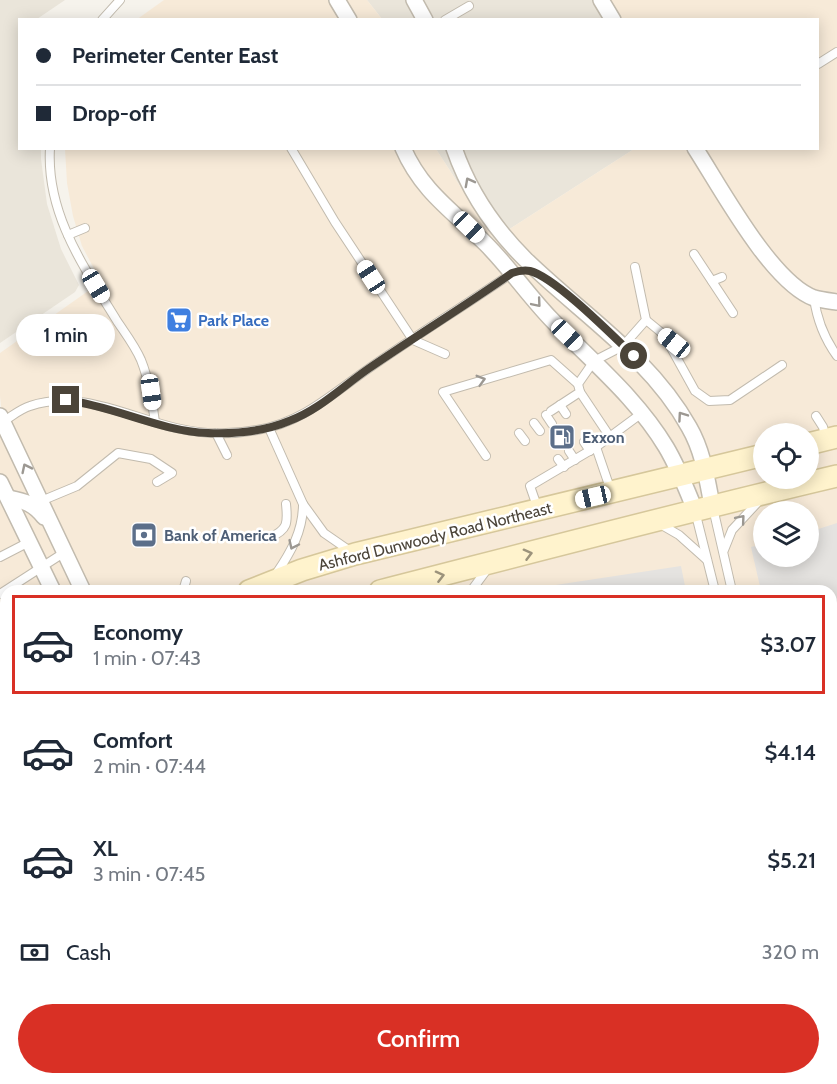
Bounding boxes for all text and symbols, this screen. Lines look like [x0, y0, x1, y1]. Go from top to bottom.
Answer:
text: Perimeter Center East [72, 42, 278, 69]
text: Drop-off [72, 100, 156, 127]
one-way arrow [465, 178, 476, 189]
car [450, 208, 488, 246]
car [354, 257, 388, 297]
car [79, 266, 113, 306]
one-way arrow [530, 296, 541, 307]
supermarket icon: Park Place [164, 305, 194, 335]
place label: Park Place [198, 311, 269, 330]
callout: 1 min [16, 313, 116, 355]
car [548, 316, 586, 354]
text: 1 min [43, 323, 88, 347]
car [654, 325, 694, 361]
route start [620, 342, 647, 369]
car [140, 373, 162, 411]
one-way arrow [475, 375, 486, 387]
route end [52, 386, 79, 413]
one-way arrow [678, 411, 689, 422]
fuel station icon: Exxon [547, 422, 577, 452]
map controls [753, 423, 819, 567]
button: locate [753, 423, 819, 489]
place label: Exxon [582, 428, 625, 447]
one-way arrow [21, 463, 33, 474]
car [573, 484, 613, 510]
street label: Ashford Dunwoody Road Northeast [316, 498, 554, 575]
button: layers [753, 501, 819, 567]
one-way arrow [734, 515, 745, 526]
bank icon: Bank of America [129, 520, 159, 550]
place label: Bank of America [164, 526, 277, 545]
one-way arrow [289, 538, 301, 549]
one-way arrow [523, 548, 533, 561]
one-way arrow [435, 571, 445, 584]
icon: car [21, 618, 75, 672]
text: Economy [93, 619, 183, 646]
text: $3.07 [760, 631, 816, 658]
text: 1 min · 07:43 [93, 646, 201, 670]
icon: car [21, 726, 75, 780]
text: Comfort [93, 727, 172, 754]
text: $4.14 [764, 739, 816, 766]
text: 2 min · 07:44 [93, 754, 206, 778]
icon: car [21, 834, 75, 888]
text: XL [93, 835, 118, 862]
text: $5.21 [767, 847, 816, 874]
text: 3 min · 07:45 [93, 862, 205, 886]
icon: cash [18, 936, 51, 969]
text: Cash [66, 939, 111, 966]
text: 320 m [762, 940, 819, 964]
button: Confirm [18, 1004, 819, 1073]

